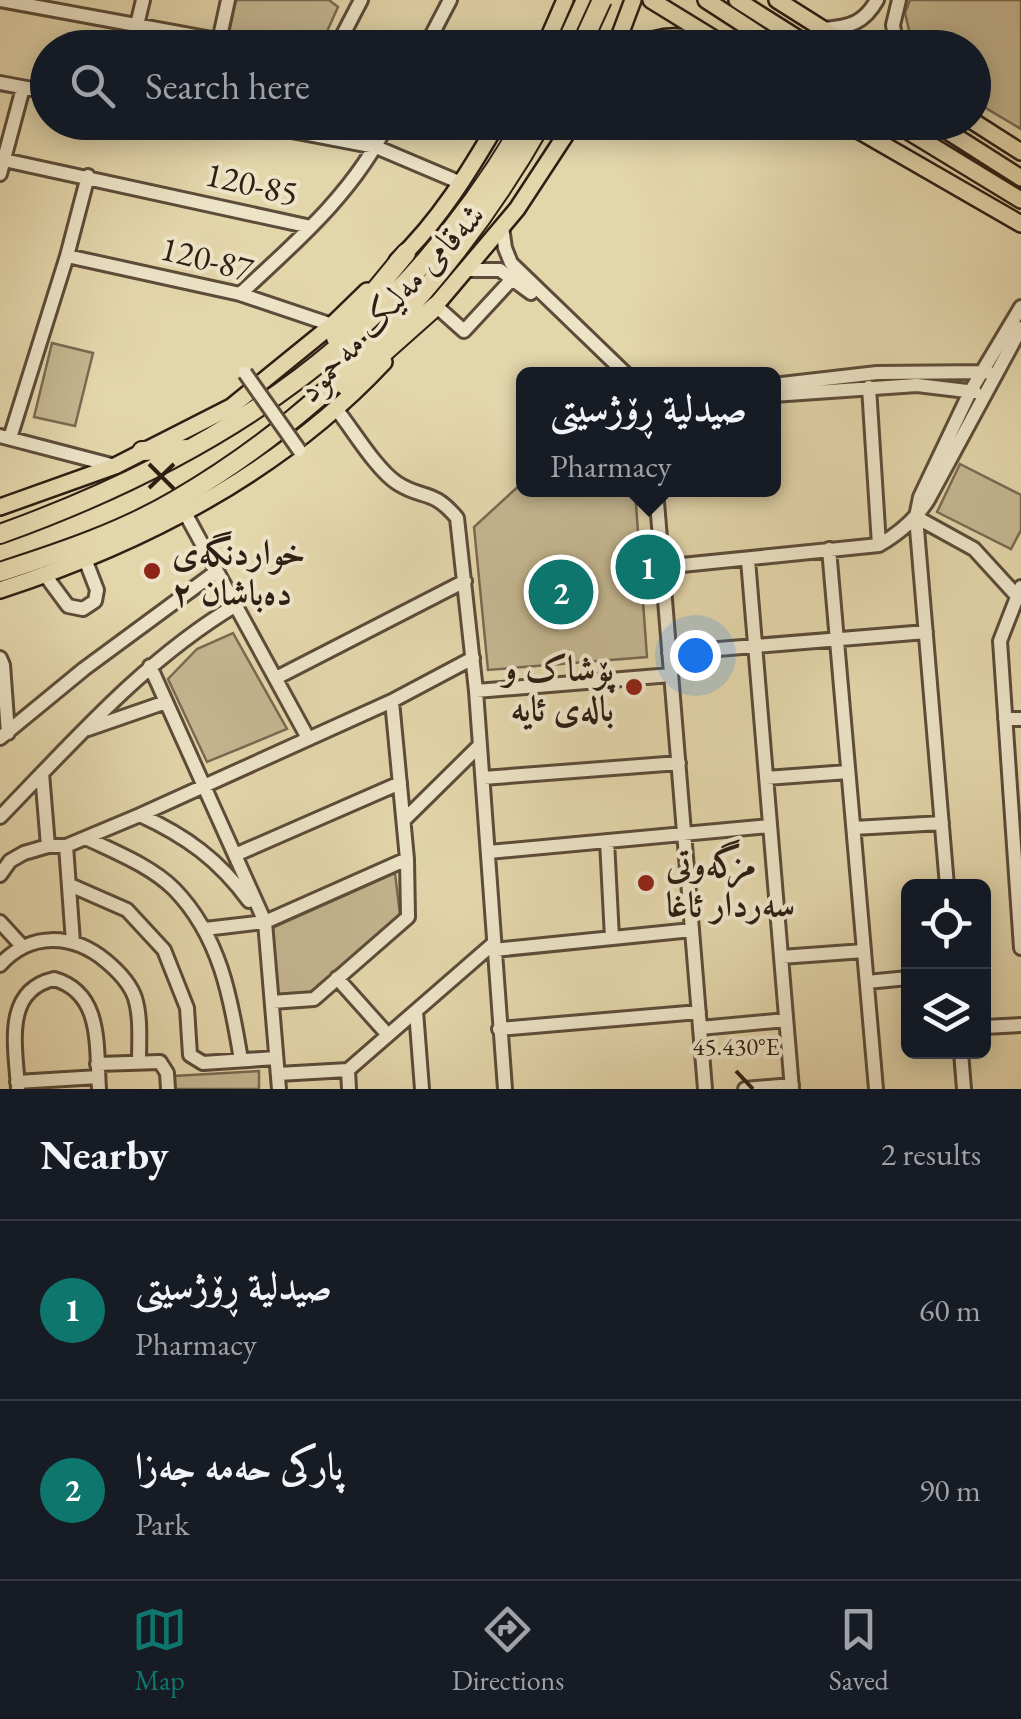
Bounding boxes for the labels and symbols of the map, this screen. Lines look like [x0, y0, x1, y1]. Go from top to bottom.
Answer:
street label: 120-85 [201, 151, 303, 215]
street label: شەقامی مەلیک مەحمود [286, 193, 494, 411]
street label: 120-87 [156, 225, 258, 291]
place label: خواردنگەی دەباشان ٢ [172, 529, 306, 614]
pin: 1 [616, 530, 680, 604]
pin: 2 [528, 554, 594, 630]
marker: خواردنگەی دەباشان ٢ [141, 560, 163, 582]
your location [670, 630, 721, 681]
place label: پۆشاک و بالەی ئایە [499, 645, 616, 731]
marker: پۆشاک و بالەی ئایە [623, 676, 645, 698]
place label: مزگەوتی سەردار ئاغا [665, 839, 795, 926]
marker: مزگەوتی سەردار ئاغا [635, 872, 657, 894]
text: 45.430°E [692, 1030, 780, 1062]

